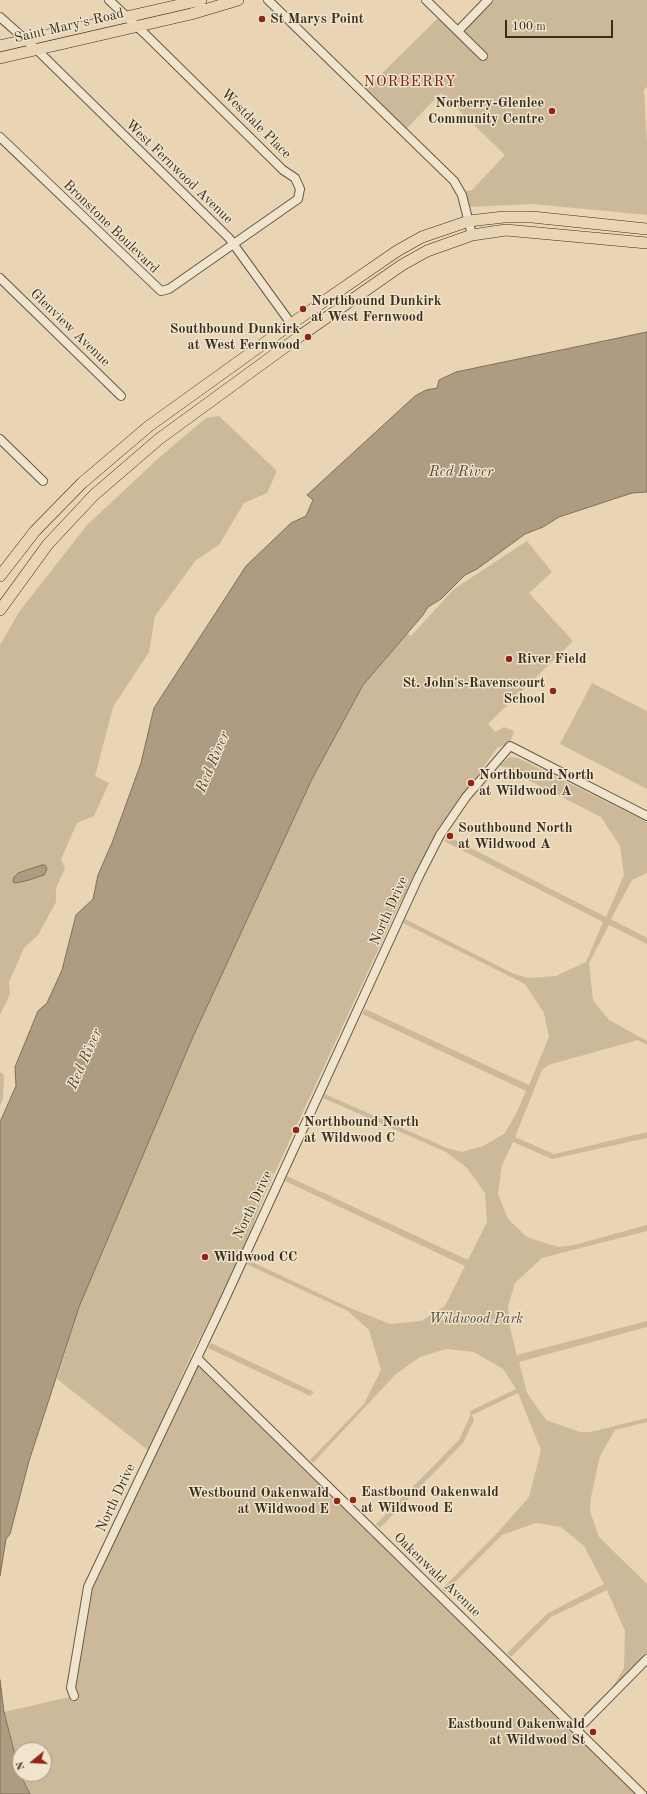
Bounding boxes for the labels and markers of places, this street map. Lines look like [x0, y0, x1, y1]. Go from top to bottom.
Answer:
place label: St Marys Point [270, 11, 364, 27]
marker: St Marys Point [257, 14, 267, 24]
place label: Norberry-Glenlee Community Centre [428, 95, 544, 128]
marker: Norberry-Glenlee Community Centre [547, 106, 557, 116]
place label: Northbound Dunkirk at West Fernwood [311, 293, 442, 326]
marker: Northbound Dunkirk at West Fernwood [298, 304, 308, 314]
place label: Southbound Dunkirk at West Fernwood [170, 321, 300, 354]
marker: Southbound Dunkirk at West Fernwood [303, 332, 313, 342]
place label: River Field [517, 651, 587, 667]
marker: River Field [504, 654, 514, 664]
place label: St. John's-Ravenscourt School [402, 675, 545, 708]
marker: St. John's-Ravenscourt School [548, 686, 558, 696]
place label: Northbound North at Wildwood A [479, 767, 594, 800]
marker: Northbound North at Wildwood A [466, 778, 476, 788]
place label: Southbound North at Wildwood A [458, 820, 573, 852]
marker: Southbound North at Wildwood A [445, 831, 455, 841]
place label: Northbound North at Wildwood C [304, 1114, 419, 1146]
marker: Northbound North at Wildwood C [291, 1125, 301, 1135]
place label: Wildwood CC [213, 1249, 297, 1265]
marker: Wildwood CC [200, 1252, 210, 1262]
place label: Eastbound Oakenwald at Wildwood E [361, 1484, 499, 1516]
place label: Westbound Oakenwald at Wildwood E [188, 1485, 329, 1518]
marker: Eastbound Oakenwald at Wildwood E [348, 1495, 358, 1505]
marker: Westbound Oakenwald at Wildwood E [332, 1496, 342, 1506]
place label: Eastbound Oakenwald at Wildwood St [447, 1716, 585, 1748]
marker: Eastbound Oakenwald at Wildwood St [588, 1727, 598, 1737]

